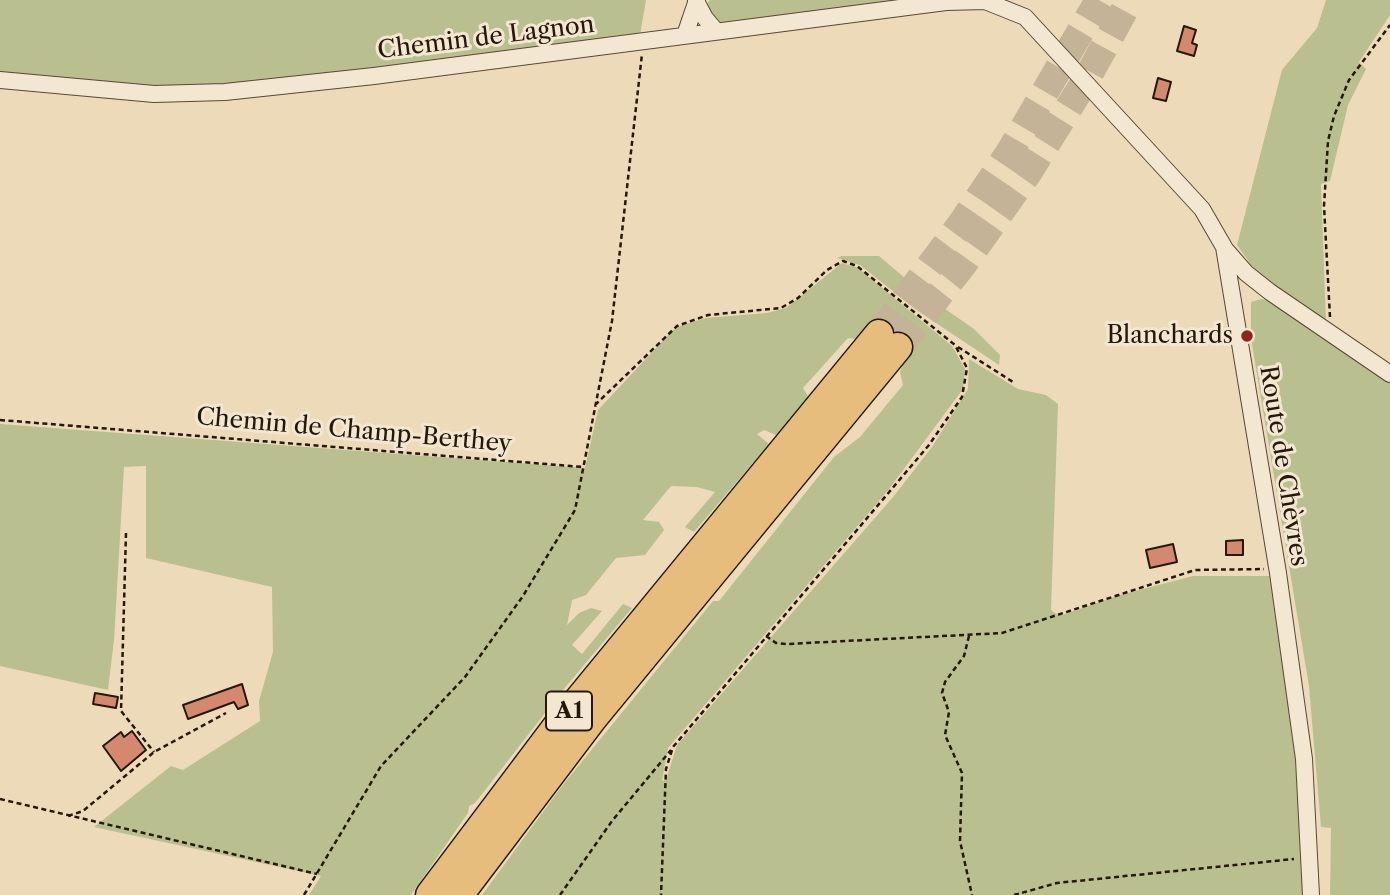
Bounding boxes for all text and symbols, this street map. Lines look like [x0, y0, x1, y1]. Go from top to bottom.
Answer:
street label: Chemin de Lagnon [376, 10, 596, 66]
place label: Blanchards [1106, 322, 1233, 350]
marker: Blanchards [1239, 328, 1255, 344]
street label: Route de Chèvres [1253, 364, 1313, 568]
street label: Chemin de Champ-Berthey [195, 403, 513, 459]
road number: A1 [546, 692, 592, 730]

